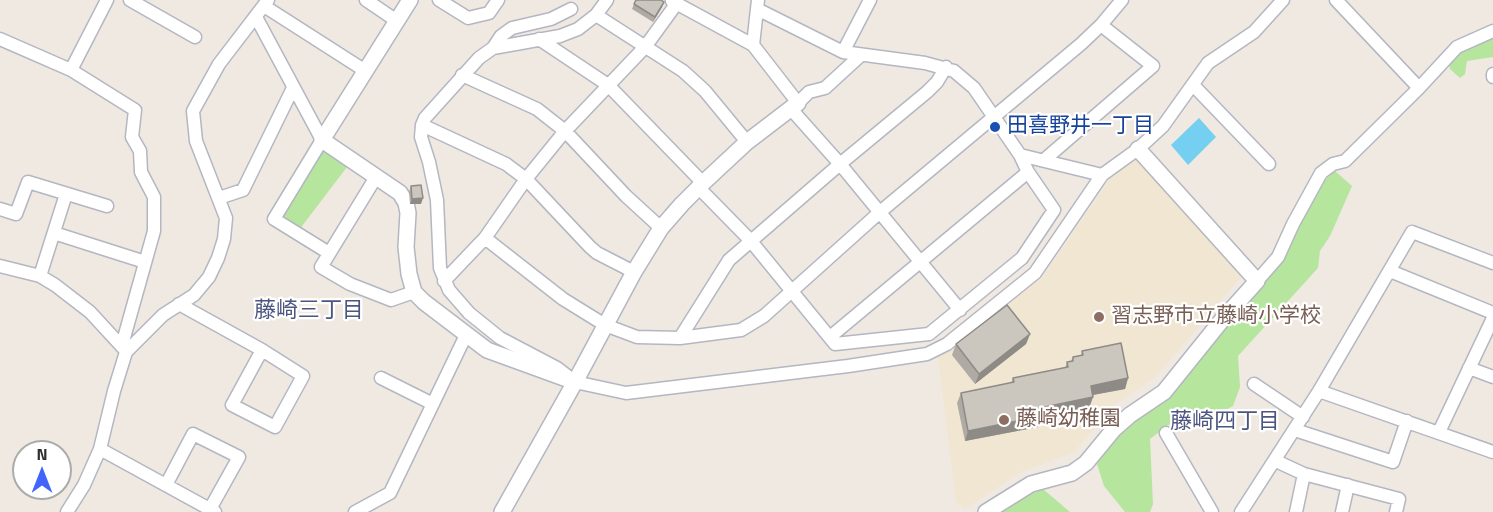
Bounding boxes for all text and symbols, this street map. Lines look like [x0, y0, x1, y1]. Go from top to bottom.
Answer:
place label: 田喜野井一丁目 [1007, 114, 1154, 140]
marker: 田喜野井一丁目 [988, 120, 1002, 134]
district label: 藤崎三丁目 [254, 299, 364, 325]
place label: 習志野市立藤崎小学校 [1111, 304, 1321, 330]
marker: 習志野市立藤崎小学校 [1092, 310, 1106, 324]
place label: 藤崎幼稚園 [1016, 407, 1121, 433]
district label: 藤崎四丁目 [1170, 410, 1280, 436]
marker: 藤崎幼稚園 [997, 413, 1011, 427]
north arrow [12, 440, 72, 500]
text: N [36, 442, 48, 466]

